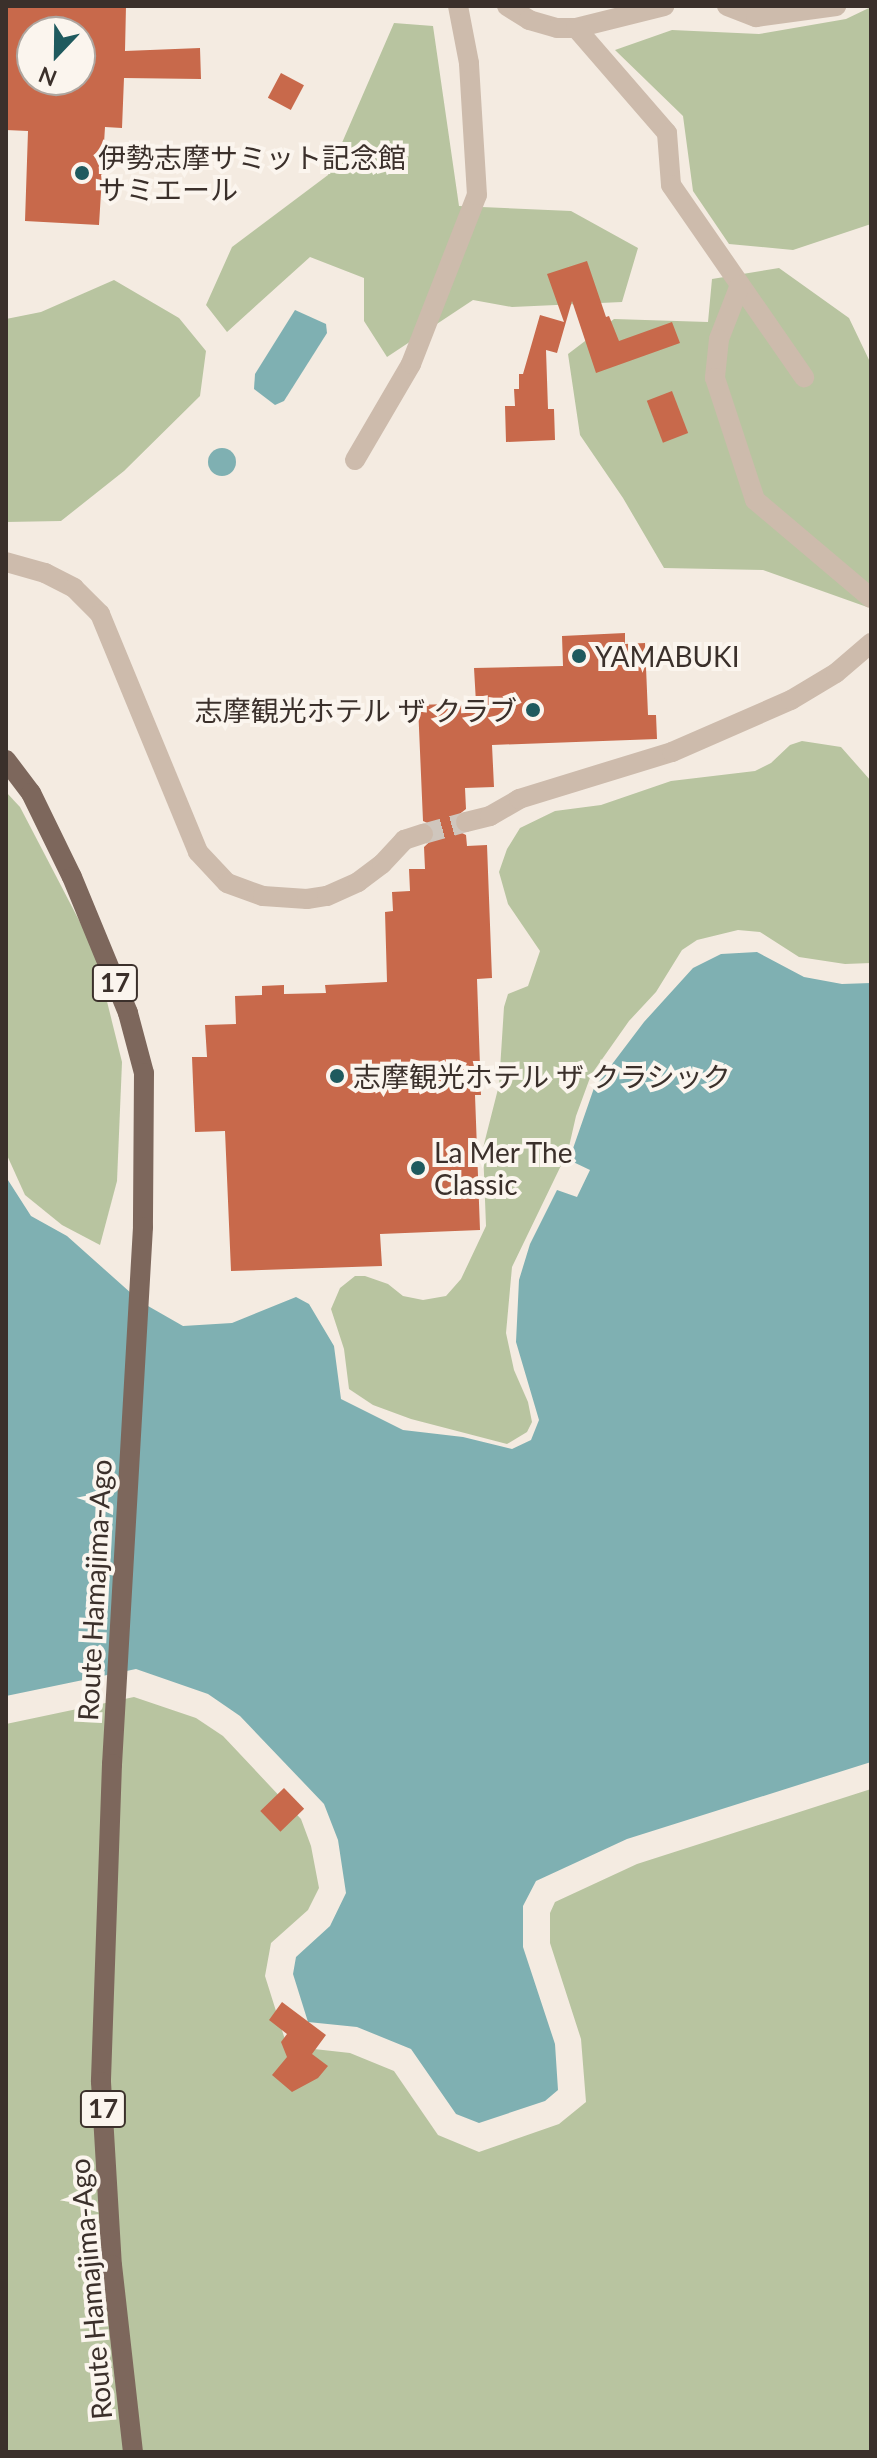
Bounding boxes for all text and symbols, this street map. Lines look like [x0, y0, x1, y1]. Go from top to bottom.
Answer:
north arrow [16, 16, 96, 96]
text: N [35, 61, 60, 93]
place label: 伊勢志摩サミット記念館 サミエール [98, 140, 406, 206]
marker: 伊勢志摩サミット記念館 サミエール [73, 164, 91, 182]
place label: YAMABUKI [595, 639, 740, 673]
marker: YAMABUKI [570, 647, 588, 665]
place label: 志摩観光ホテル ザ クラブ [195, 693, 517, 727]
marker: 志摩観光ホテル ザ クラブ [524, 701, 542, 719]
road number: 17 [91, 961, 139, 1005]
place label: 志摩観光ホテル ザ クラシック [353, 1059, 731, 1093]
marker: 志摩観光ホテル ザ クラシック [328, 1067, 346, 1085]
place label: La Mer The Classic [434, 1135, 574, 1201]
marker: La Mer The Classic [409, 1159, 427, 1177]
street label: Route Hamajima-Ago [70, 1458, 118, 1722]
road number: 17 [79, 2087, 127, 2131]
street label: Route Hamajima-Ago [62, 2157, 118, 2421]

